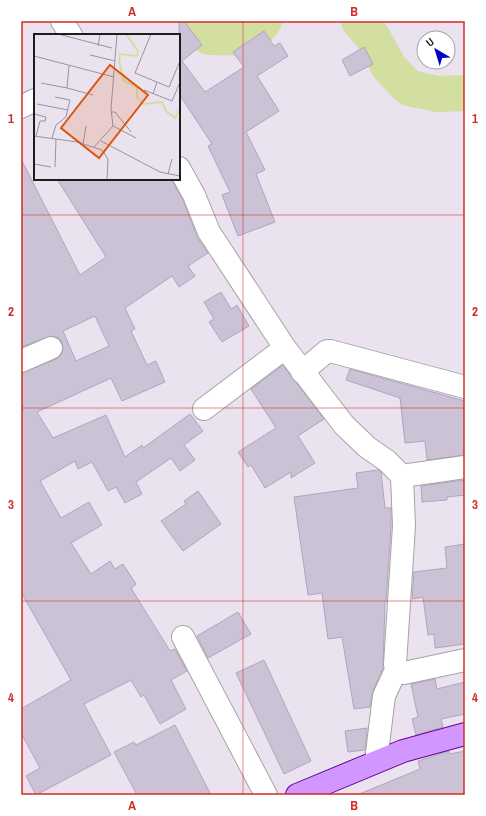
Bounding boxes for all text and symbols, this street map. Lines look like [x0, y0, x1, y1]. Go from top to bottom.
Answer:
text: A [128, 3, 136, 20]
text: B [350, 3, 358, 20]
north arrow [416, 30, 456, 70]
inset map [34, 34, 180, 180]
text: U [423, 35, 437, 50]
text: 1 [8, 110, 14, 127]
text: 1 [472, 110, 478, 127]
text: 2 [8, 303, 14, 320]
text: 2 [472, 303, 478, 320]
text: 3 [8, 496, 14, 513]
text: 3 [472, 496, 478, 513]
text: 4 [8, 689, 14, 706]
text: 4 [472, 689, 478, 706]
text: A [128, 797, 136, 814]
text: B [350, 797, 358, 814]

